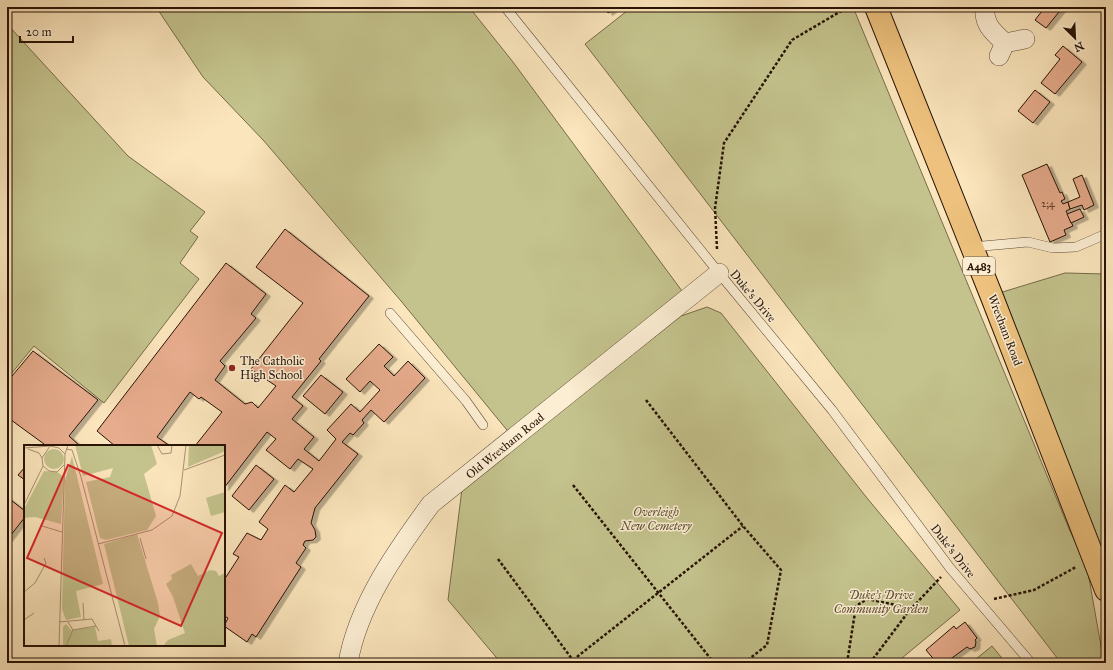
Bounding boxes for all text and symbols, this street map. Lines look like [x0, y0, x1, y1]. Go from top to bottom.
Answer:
scale bar [20, 18, 73, 44]
north arrow [1055, 18, 1095, 58]
text: 20 m [26, 25, 52, 39]
text: N [1071, 39, 1086, 55]
house number: 2;4 [1041, 198, 1055, 210]
road number: A483 [963, 257, 995, 275]
street label: Duke's Drive [727, 267, 779, 325]
street label: Wrexham Road [985, 292, 1025, 368]
place label: The Catholic High School [240, 354, 304, 383]
marker: The Catholic High School [227, 363, 237, 373]
street label: Old Wrexham Road [463, 410, 547, 482]
inset map [24, 445, 225, 646]
park label: Overleigh New Cemetery [620, 505, 692, 533]
street label: Duke's Drive [928, 521, 978, 581]
park label: Duke's Drive Community Garden [834, 588, 929, 616]

